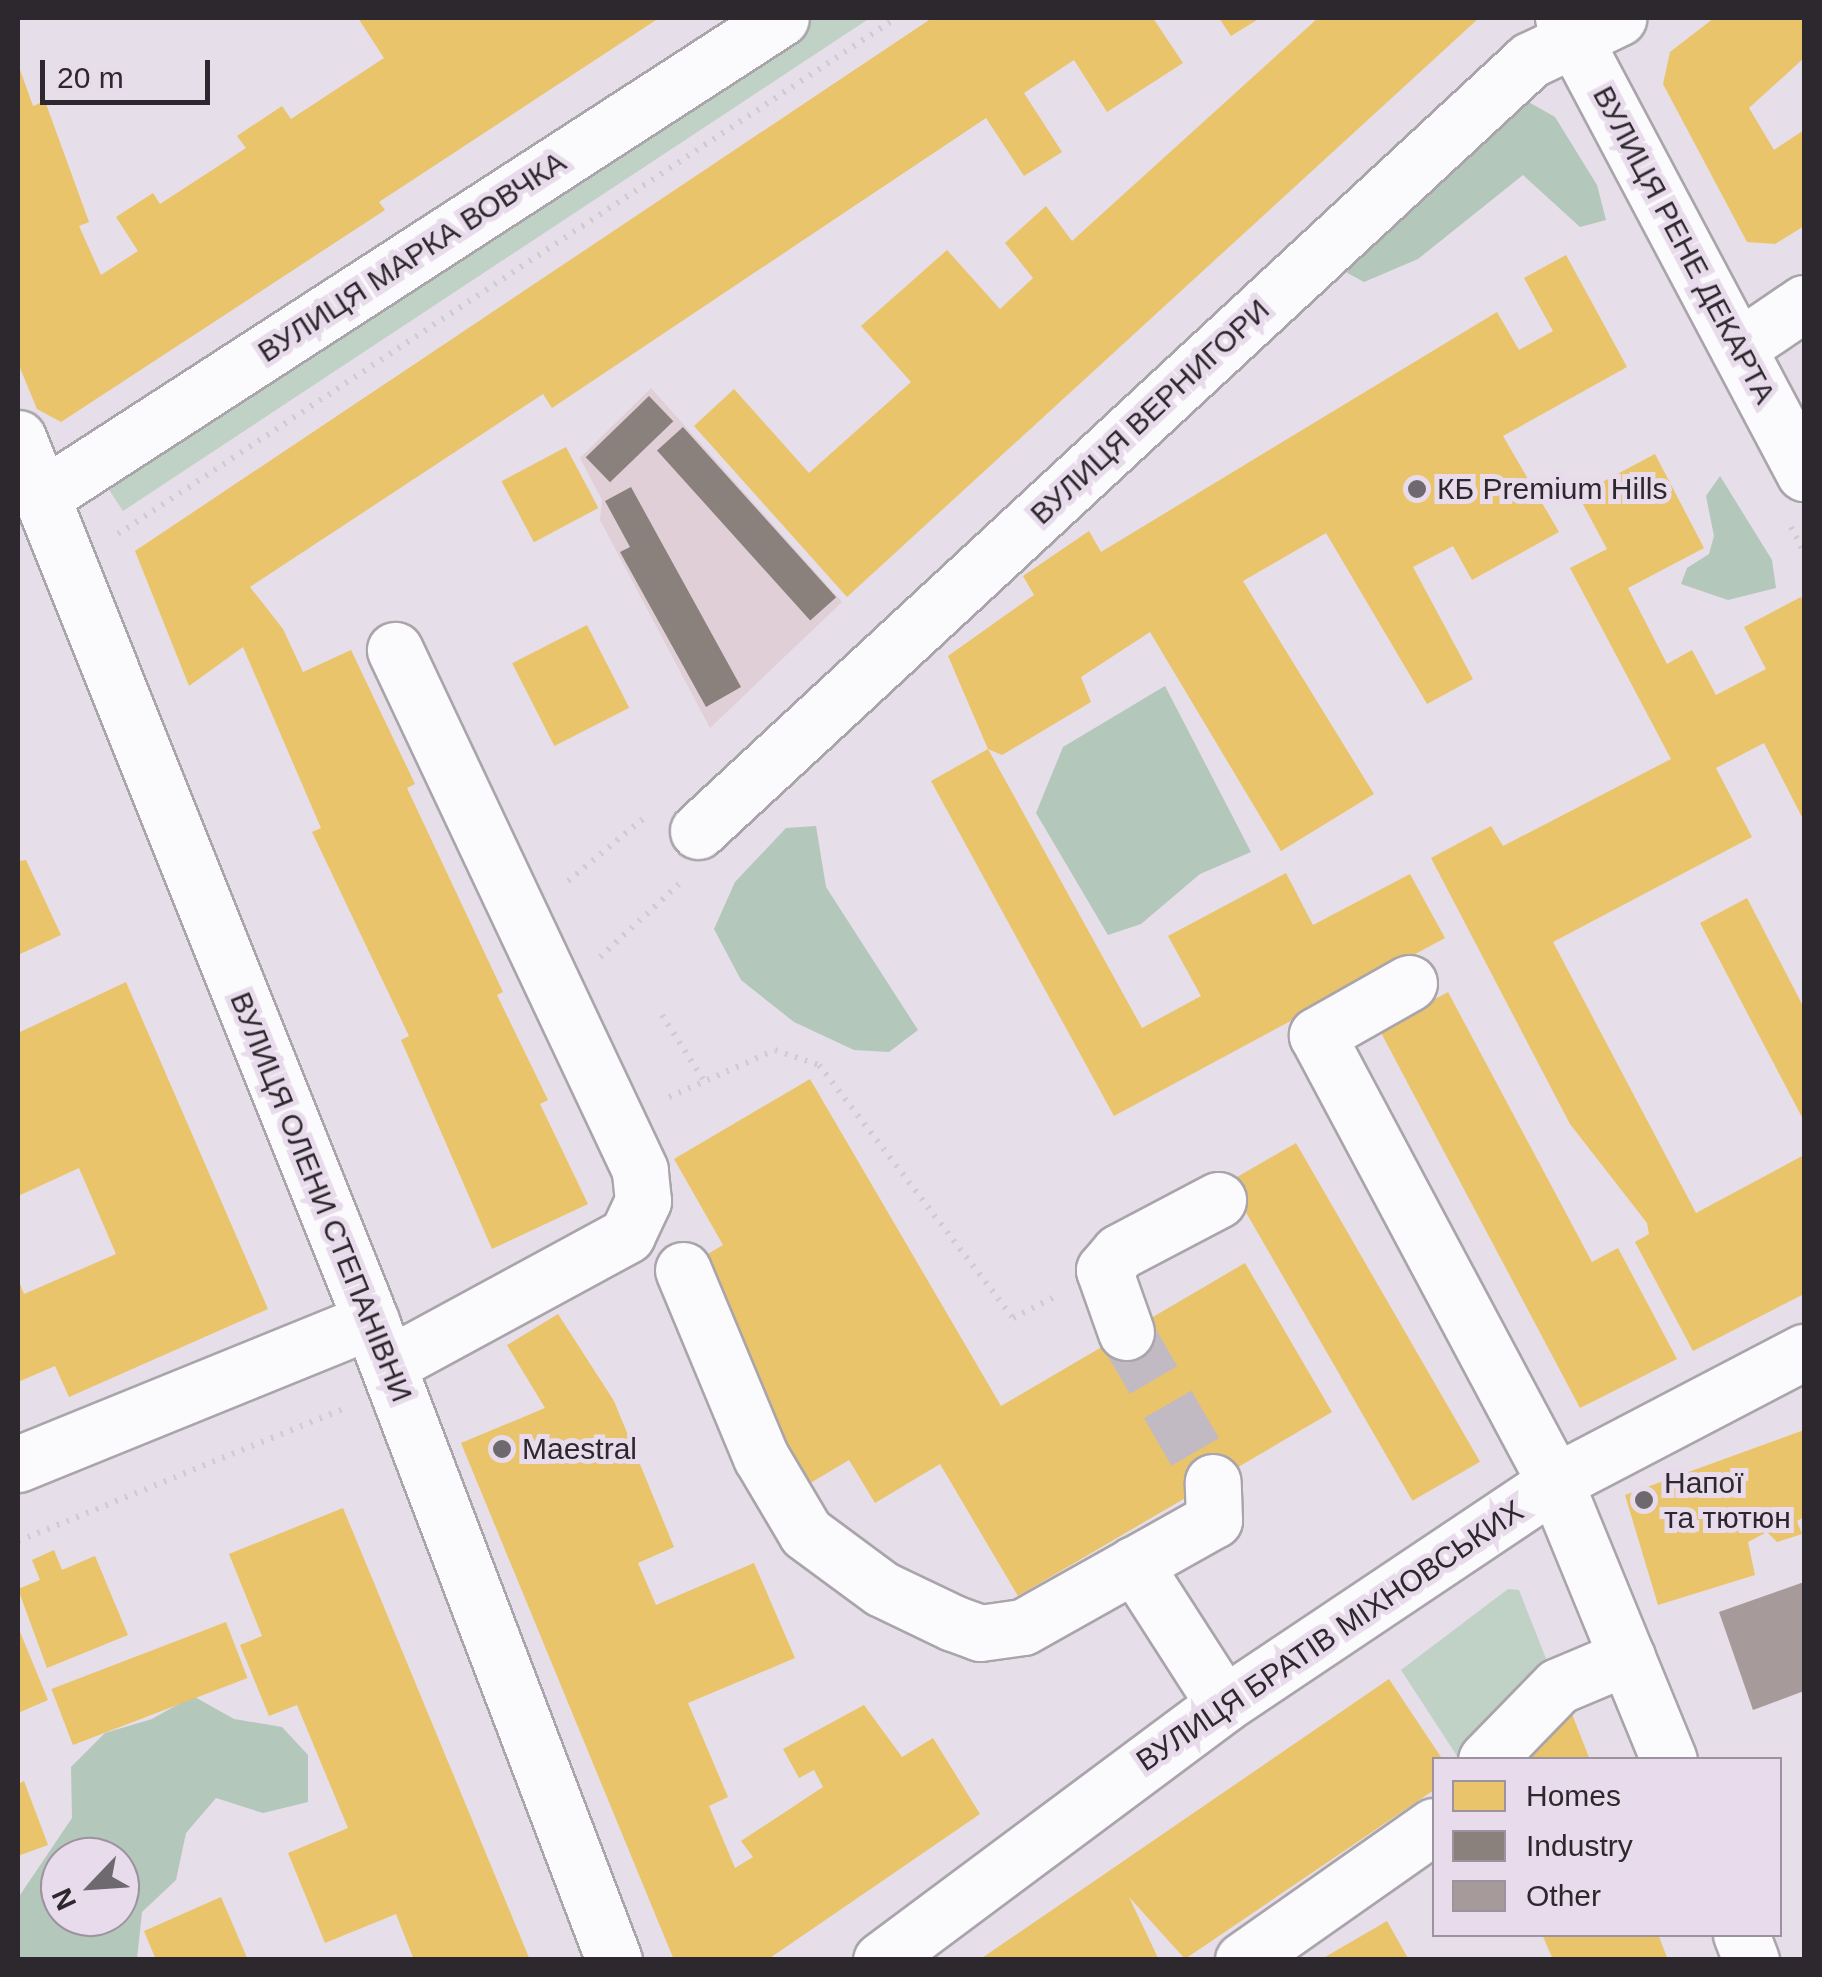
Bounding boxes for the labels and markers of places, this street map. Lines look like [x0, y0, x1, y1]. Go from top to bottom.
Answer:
place label: КБ Premium Hills [1437, 471, 1668, 507]
marker: КБ Premium Hills [1406, 478, 1428, 500]
place label: Maestral [522, 1431, 637, 1467]
marker: Maestral [491, 1438, 513, 1460]
place label: Напої та тютюн [1664, 1465, 1791, 1536]
marker: Напої та тютюн [1633, 1489, 1655, 1511]

